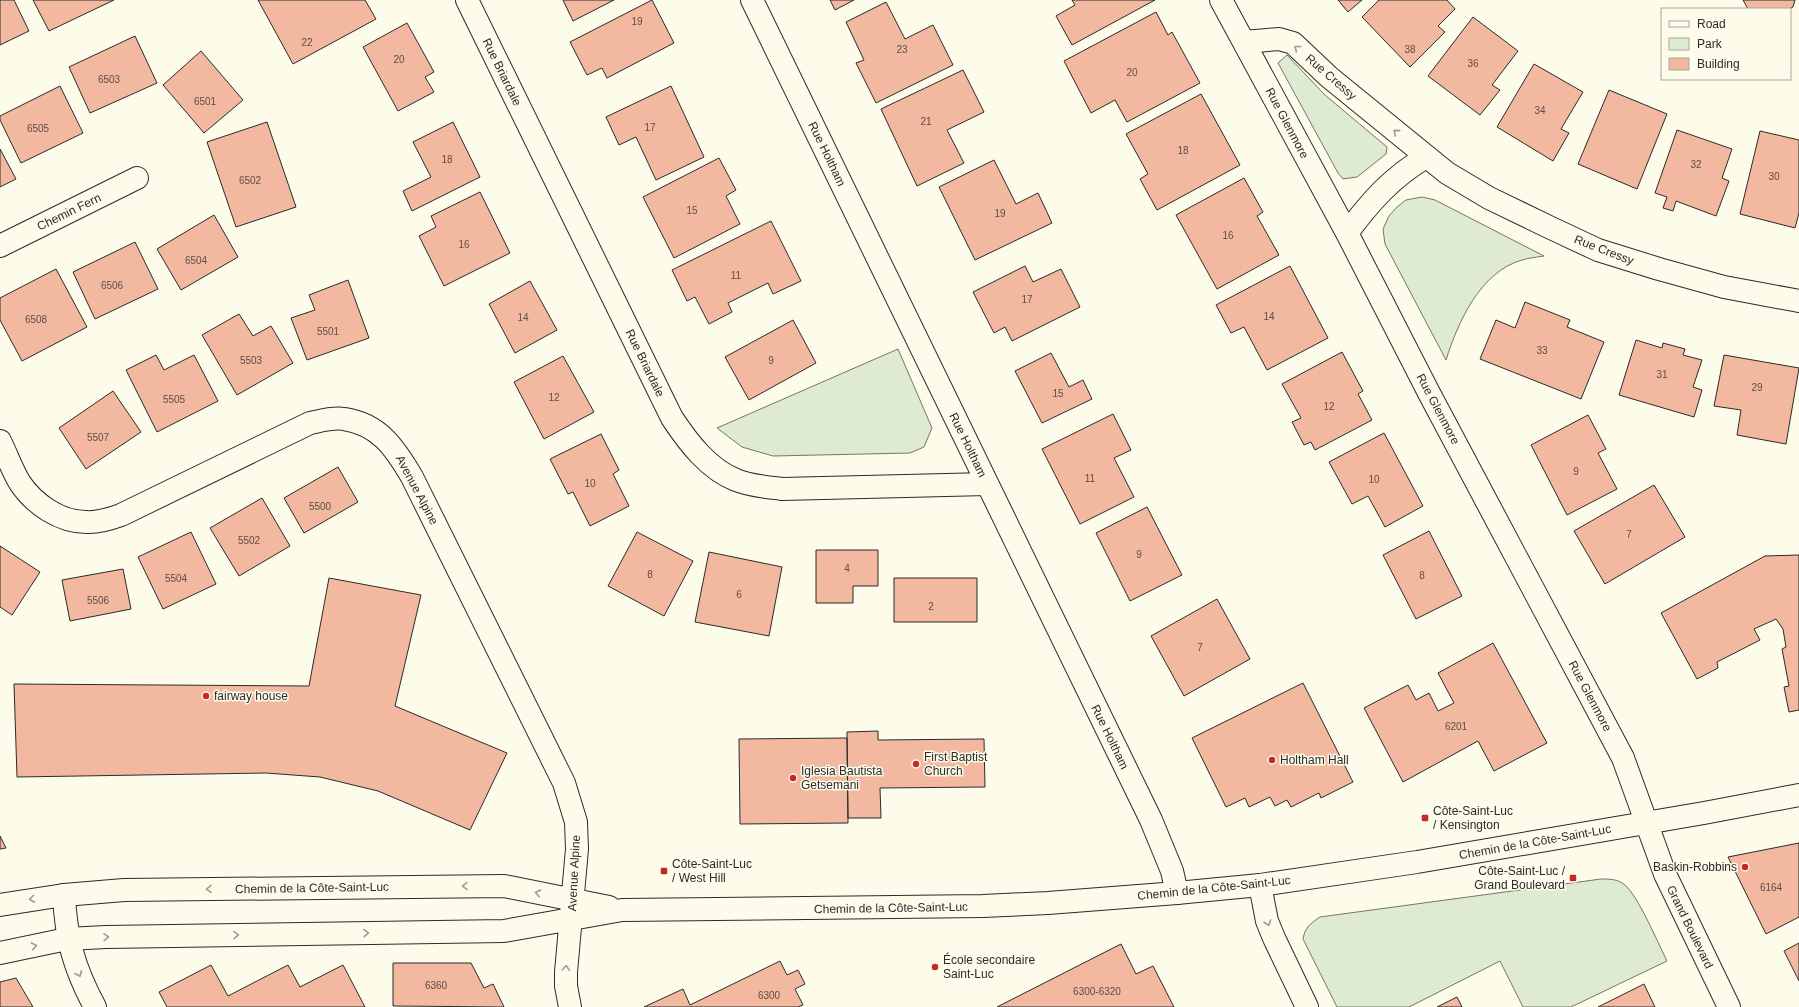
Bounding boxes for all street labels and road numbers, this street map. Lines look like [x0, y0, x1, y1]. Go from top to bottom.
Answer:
street label: Rue Briardale [480, 36, 525, 108]
street label: Rue Cressy [1303, 51, 1359, 103]
street label: Rue Glenmore [1262, 85, 1312, 161]
street label: Rue Holtham [805, 119, 849, 189]
street label: Chemin Fern [35, 191, 103, 233]
street label: Rue Cressy [1572, 232, 1636, 268]
street label: Rue Briardale [623, 327, 668, 399]
street label: Rue Glenmore [1413, 371, 1463, 447]
street label: Rue Holtham [946, 410, 990, 480]
street label: Avenue Alpine [393, 453, 441, 527]
street label: Rue Glenmore [1565, 658, 1615, 734]
street label: Rue Holtham [1088, 702, 1132, 772]
street label: Chemin de la Côte-Saint-Luc [1458, 822, 1612, 862]
street label: Avenue Alpine [565, 834, 583, 912]
street label: Chemin de la Côte-Saint-Luc [1137, 873, 1291, 903]
street label: Chemin de la Côte-Saint-Luc [235, 880, 389, 896]
street label: Grand Boulevard [1664, 883, 1716, 971]
street label: Chemin de la Côte-Saint-Luc [814, 900, 968, 916]

